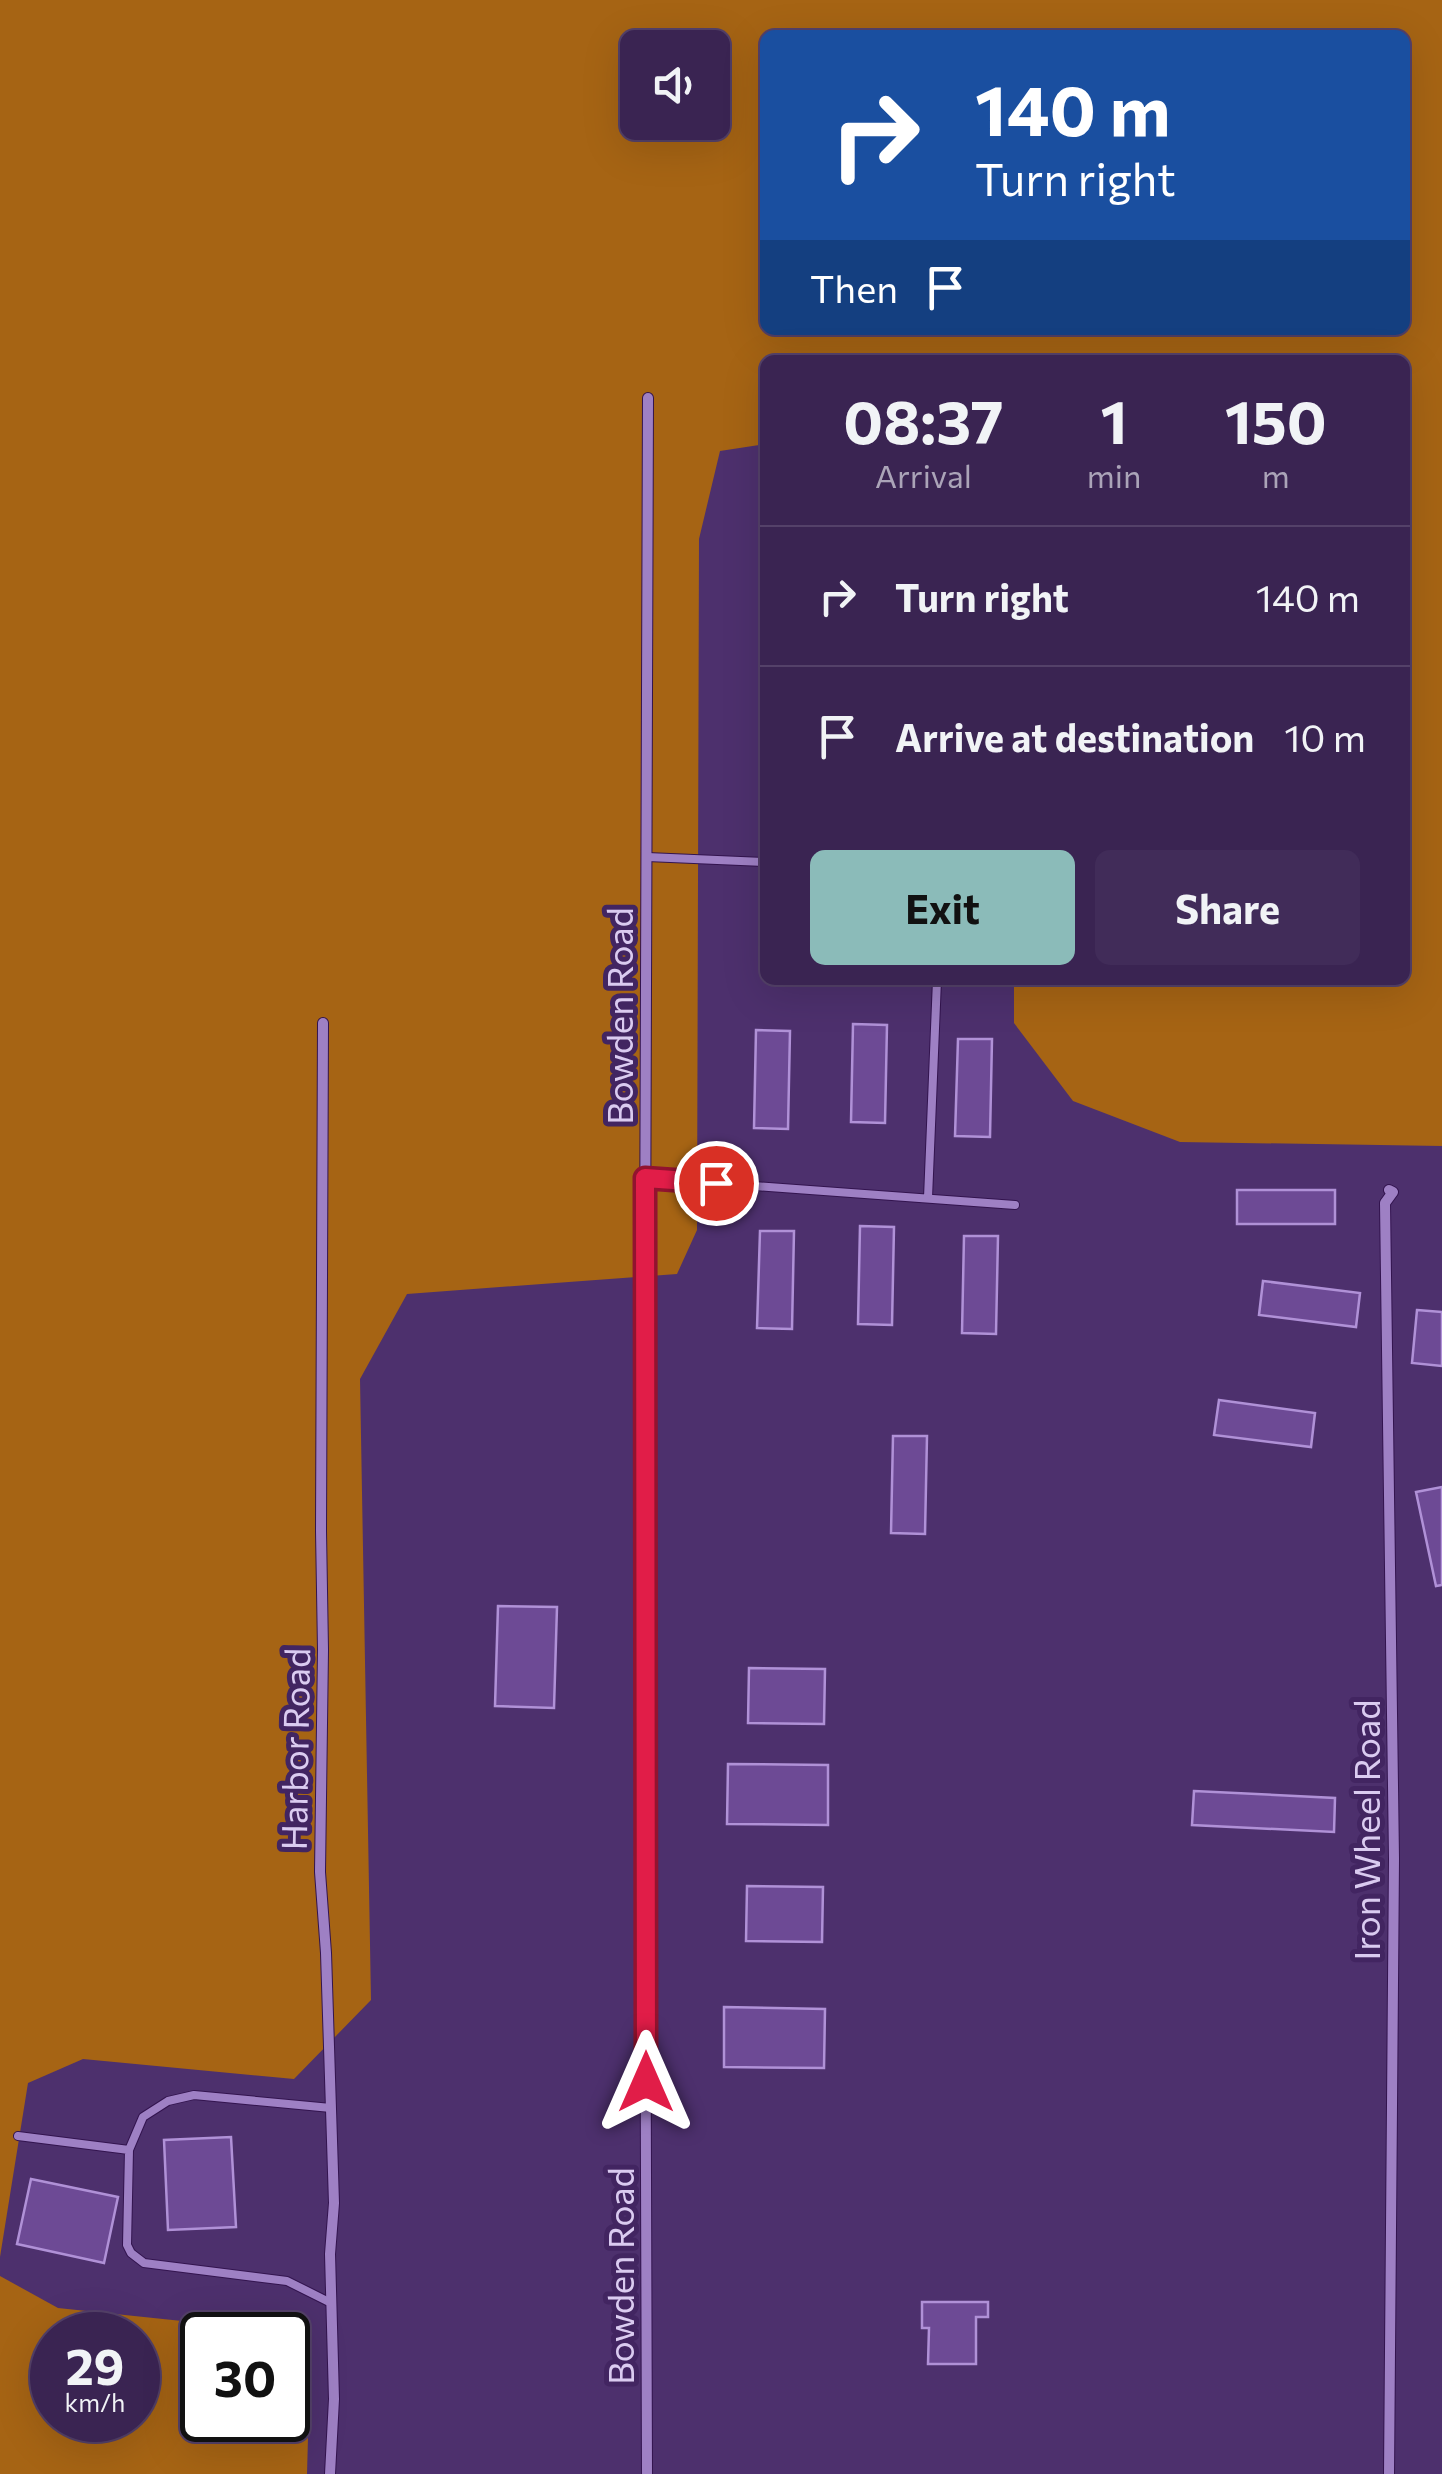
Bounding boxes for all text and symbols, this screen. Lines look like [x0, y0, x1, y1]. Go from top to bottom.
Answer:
map controls [620, 30, 730, 140]
button: sound [620, 30, 730, 140]
text: 140 m [975, 65, 1171, 150]
icon: right [810, 70, 940, 200]
text: Turn right [975, 150, 1176, 205]
icon: arrive [918, 260, 973, 315]
text: Then [810, 264, 898, 311]
text: 08:37 [843, 383, 1004, 456]
text: 1 [1101, 383, 1128, 456]
text: 150 [1225, 383, 1327, 456]
text: Arrival [875, 455, 972, 495]
text: min [1087, 455, 1141, 495]
text: m [1262, 455, 1290, 495]
icon: right [810, 569, 865, 624]
text: Turn right [895, 573, 1069, 620]
text: 140 m [1256, 573, 1360, 620]
icon: arrive [810, 709, 865, 764]
text: Arrive at destination [895, 713, 1254, 760]
text: 10 m [1284, 713, 1366, 760]
button: Exit [810, 850, 1075, 965]
button: Share [1095, 850, 1360, 965]
street label: Bowden Road [597, 907, 640, 1125]
pin [674, 1141, 759, 1226]
icon: arrive [689, 1156, 744, 1211]
street label: Harbor Road [271, 1647, 317, 1851]
street label: Iron Wheel Road [1344, 1700, 1387, 1960]
position arrow [594, 2030, 698, 2134]
street label: Bowden Road [598, 2167, 641, 2385]
speed limit sign: 30 [180, 2312, 310, 2442]
text: 29 [65, 2334, 124, 2395]
text: km/h [65, 2387, 125, 2417]

